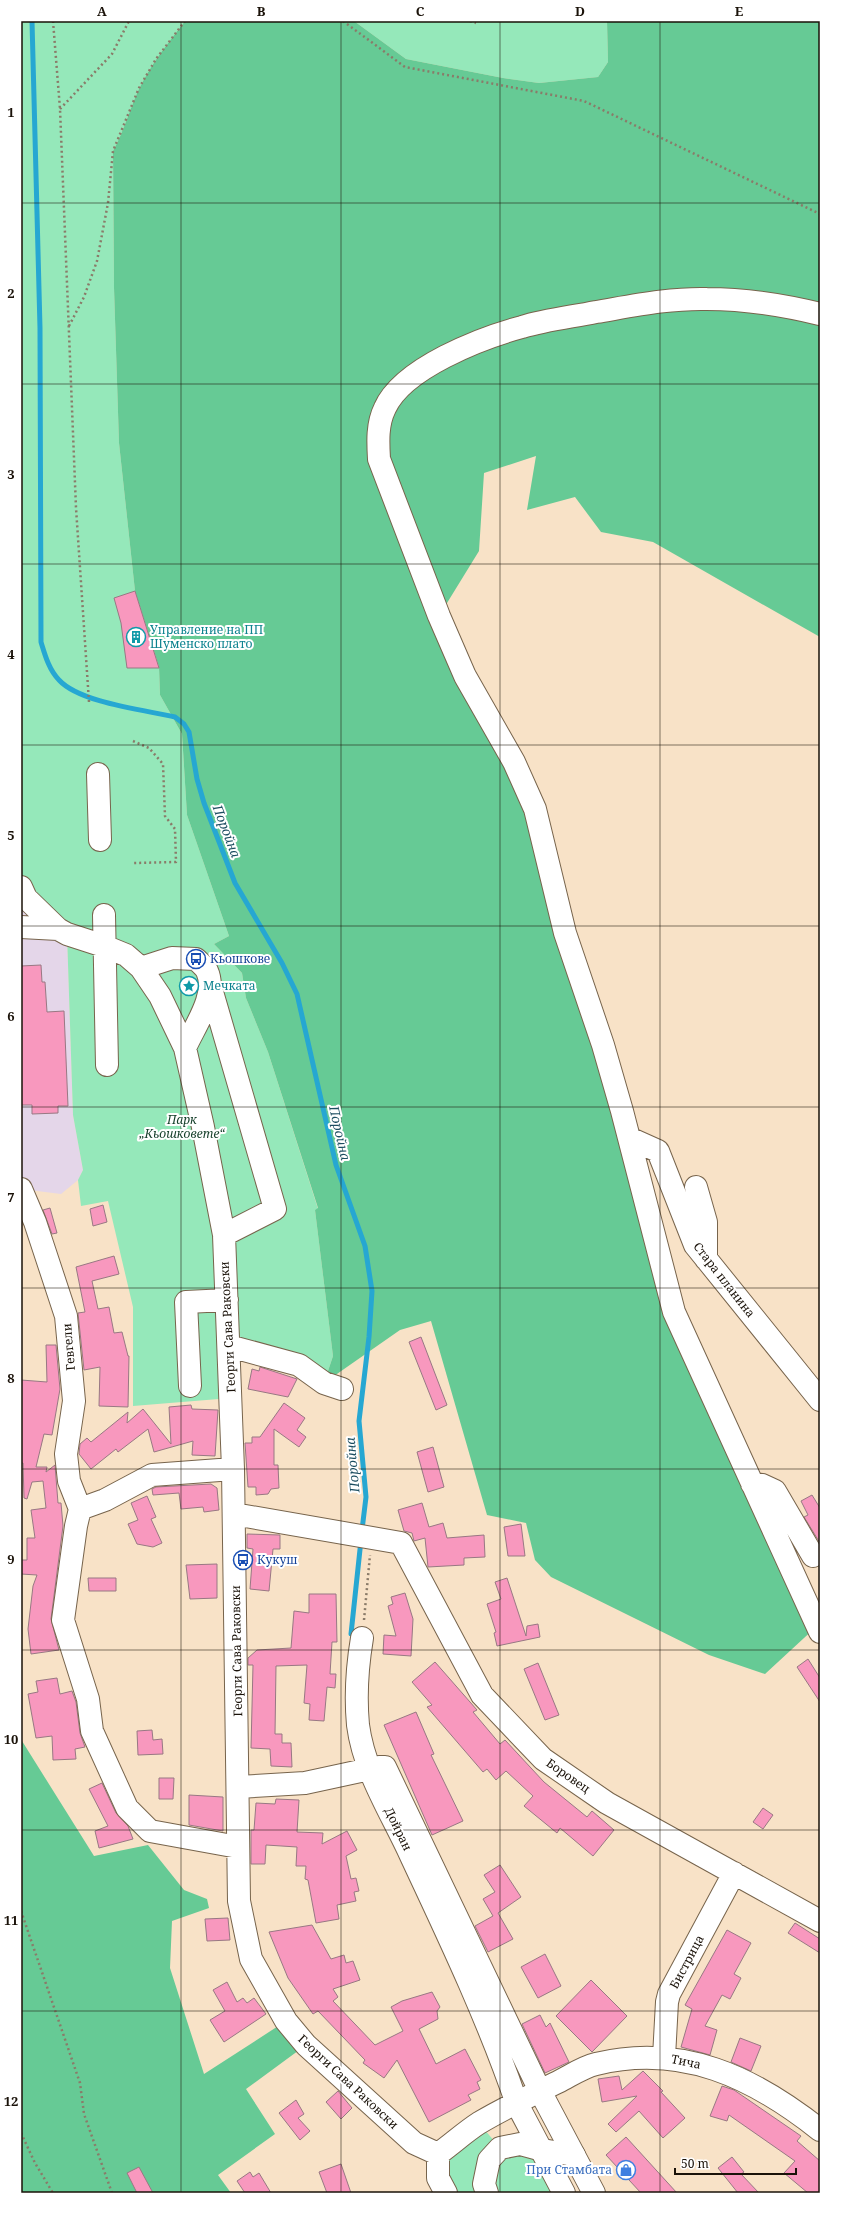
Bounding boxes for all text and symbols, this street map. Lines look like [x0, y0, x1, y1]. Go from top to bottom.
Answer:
text: A [97, 2, 107, 20]
text: B [257, 2, 266, 20]
text: C [416, 2, 425, 20]
text: D [575, 2, 585, 20]
text: E [735, 2, 744, 20]
text: 1 [7, 103, 15, 121]
text: 2 [7, 284, 15, 302]
text: 3 [7, 465, 15, 483]
place label: Управление на ПП Шуменско плато [150, 621, 263, 652]
building icon: Управление на ПП Шуменско плато [125, 626, 147, 648]
text: 4 [7, 645, 15, 663]
water label: Поройна [208, 801, 246, 861]
text: 5 [7, 826, 15, 844]
bus stop icon: Кьошкове [185, 948, 207, 970]
place label: Кьошкове [210, 950, 270, 967]
place icon: Мечката [178, 975, 200, 997]
place label: Мечката [203, 977, 256, 994]
text: 6 [7, 1007, 15, 1025]
water label: Поройна [325, 1103, 355, 1163]
park label: Парк „Кьошковете“ [138, 1111, 225, 1142]
text: 7 [7, 1188, 15, 1206]
street label: Стара планина [690, 1238, 759, 1321]
street label: Георги Сава Раковски [216, 1261, 239, 1393]
street label: Гевгели [58, 1323, 79, 1371]
text: 8 [7, 1369, 15, 1387]
water label: Поройна [341, 1436, 363, 1494]
bus stop icon: Кукуш [232, 1549, 254, 1571]
text: 9 [7, 1550, 15, 1568]
place label: Кукуш [257, 1551, 298, 1568]
street label: Георги Сава Раковски [227, 1585, 246, 1717]
text: 10 [4, 1730, 18, 1748]
street label: Боровец [543, 1754, 594, 1797]
street label: Дойран [381, 1804, 416, 1853]
text: 11 [4, 1911, 18, 1929]
street label: Бистрица [665, 1932, 708, 1992]
street label: Георги Сава Раковски [294, 2031, 402, 2133]
street label: Тича [670, 2050, 703, 2073]
text: 12 [4, 2092, 18, 2110]
scale bar [675, 2150, 796, 2176]
text: 50 m [681, 2155, 709, 2172]
shop icon: При Стамбата [615, 2159, 637, 2181]
place label: При Стамбата [526, 2161, 612, 2178]

